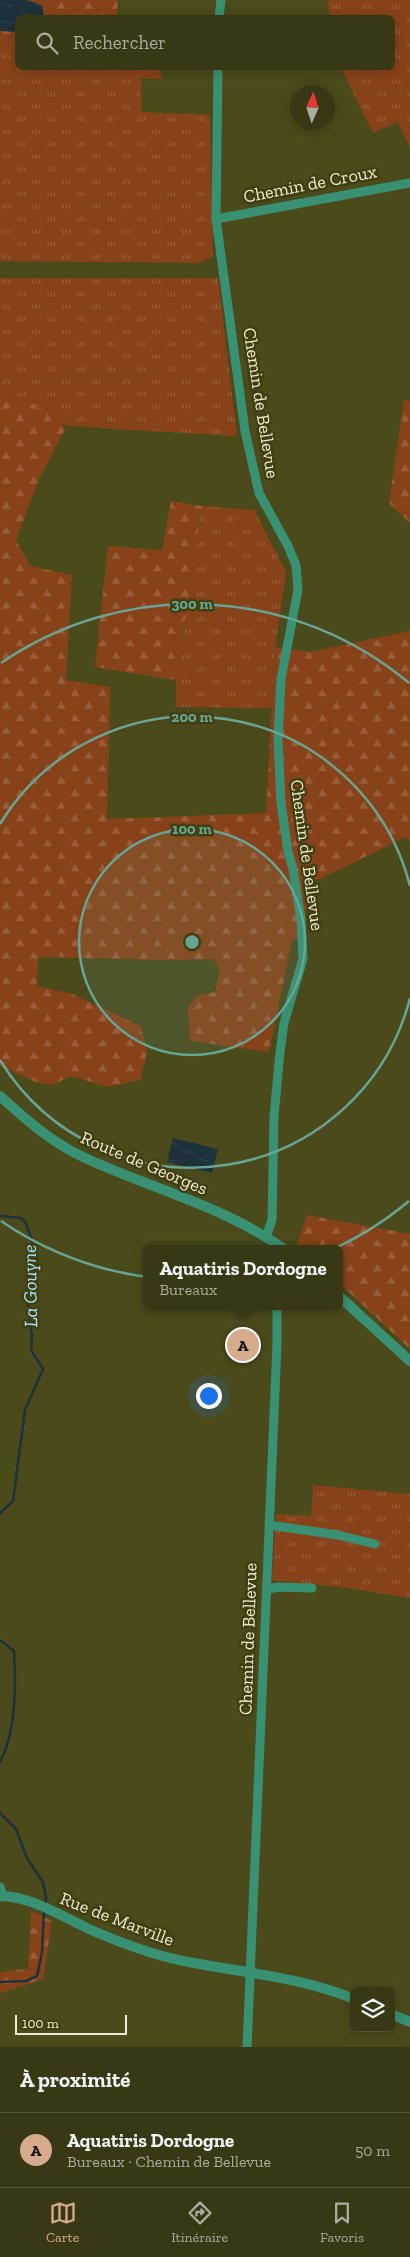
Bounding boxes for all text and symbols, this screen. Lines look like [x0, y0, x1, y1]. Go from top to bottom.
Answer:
search box [15, 15, 395, 70]
icon: search [33, 29, 61, 57]
text: Rechercher [73, 31, 166, 54]
north arrow [290, 85, 335, 130]
street label: Chemin de Croux [241, 160, 379, 208]
street label: Chemin de Bellevue [238, 326, 284, 480]
text: 300 m [171, 595, 213, 613]
text: 200 m [171, 708, 213, 726]
street label: Chemin de Bellevue [286, 778, 328, 932]
text: 100 m [172, 820, 212, 838]
centre of rings [183, 933, 201, 951]
street label: Route de Georges [77, 1126, 211, 1200]
water label: La Gouyne [18, 1244, 42, 1328]
popup [143, 1245, 343, 1310]
text: Aquatiris Dordogne [159, 1257, 327, 1280]
text: Bureaux [159, 1280, 217, 1299]
pin: A [227, 1326, 259, 1364]
your location [196, 1383, 222, 1409]
street label: Chemin de Bellevue [234, 1562, 262, 1716]
street label: Rue de Marville [57, 1887, 177, 1951]
map controls [350, 1987, 395, 2032]
button: layers [350, 1987, 395, 2032]
scale bar [15, 2012, 128, 2035]
text: 100 m [22, 2015, 59, 2032]
text: À proximité [20, 2067, 130, 2092]
text: Aquatiris Dordogne [67, 2129, 234, 2152]
text: A [31, 2141, 42, 2160]
text: 50 m [355, 2141, 390, 2160]
text: Bureaux · Chemin de Bellevue [67, 2152, 271, 2171]
tab: Carte [46, 2199, 79, 2246]
tab: Itinéraire [171, 2199, 228, 2246]
tab: Favoris [320, 2199, 364, 2246]

